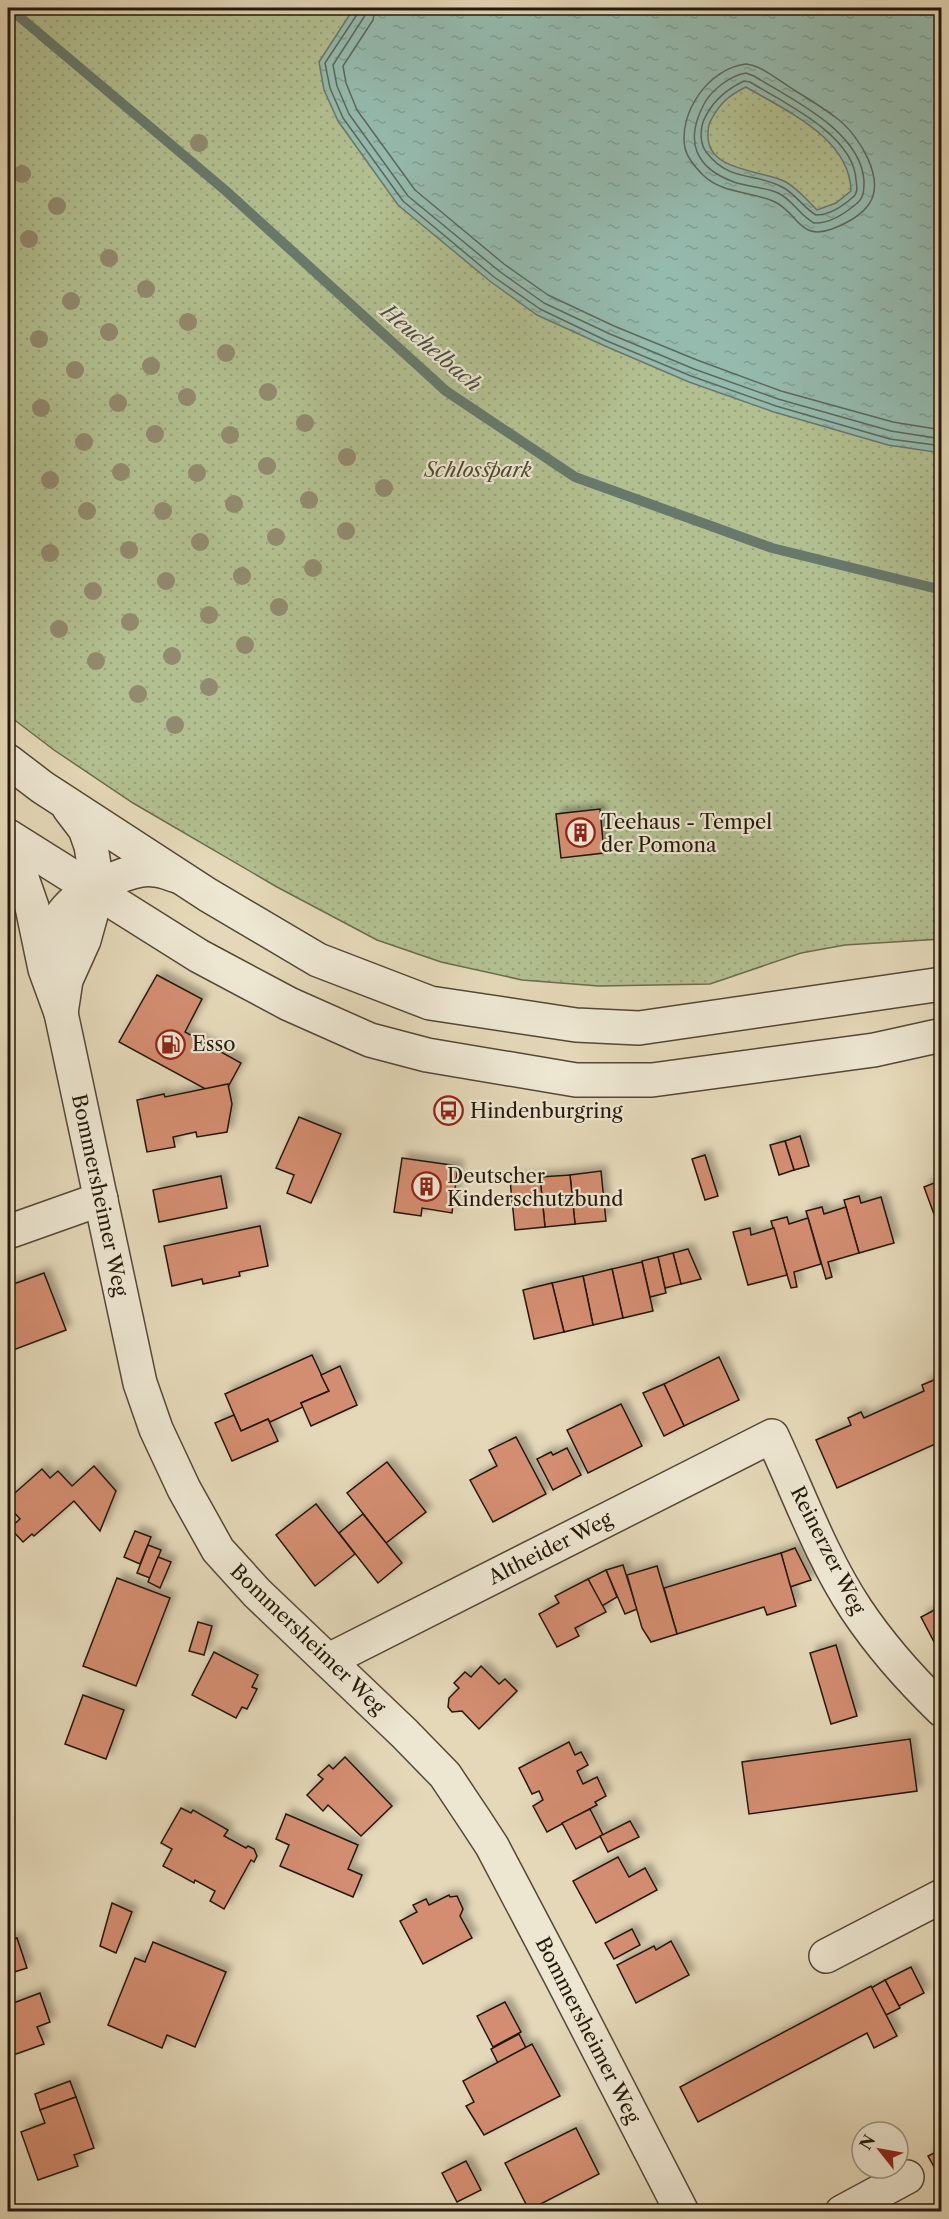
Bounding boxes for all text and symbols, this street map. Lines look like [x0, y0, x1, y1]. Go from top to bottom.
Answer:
water label: Heuchelbach [374, 297, 487, 397]
park label: Schlosspark [423, 458, 532, 482]
place label: Teehaus - Tempel der Pomona [601, 810, 772, 857]
building icon: Teehaus - Tempel der Pomona [564, 817, 596, 849]
fuel station icon: Esso [155, 1028, 187, 1060]
place label: Esso [192, 1032, 235, 1056]
street label: Bommersheimer Weg [67, 1092, 133, 1299]
bus stop icon: Hindenburgring [433, 1095, 465, 1127]
place label: Hindenburgring [470, 1099, 623, 1123]
place label: Deutscher Kinderschutzbund [447, 1164, 624, 1211]
building icon: Deutscher Kinderschutzbund [410, 1171, 442, 1203]
street label: Reinerzer Weg [786, 1482, 871, 1618]
street label: Altheider Weg [483, 1506, 616, 1590]
street label: Bommersheimer Weg [226, 1559, 391, 1719]
street label: Bommersheimer Weg [531, 1933, 646, 2128]
north arrow [850, 2120, 910, 2180]
text: N [855, 2131, 879, 2153]

